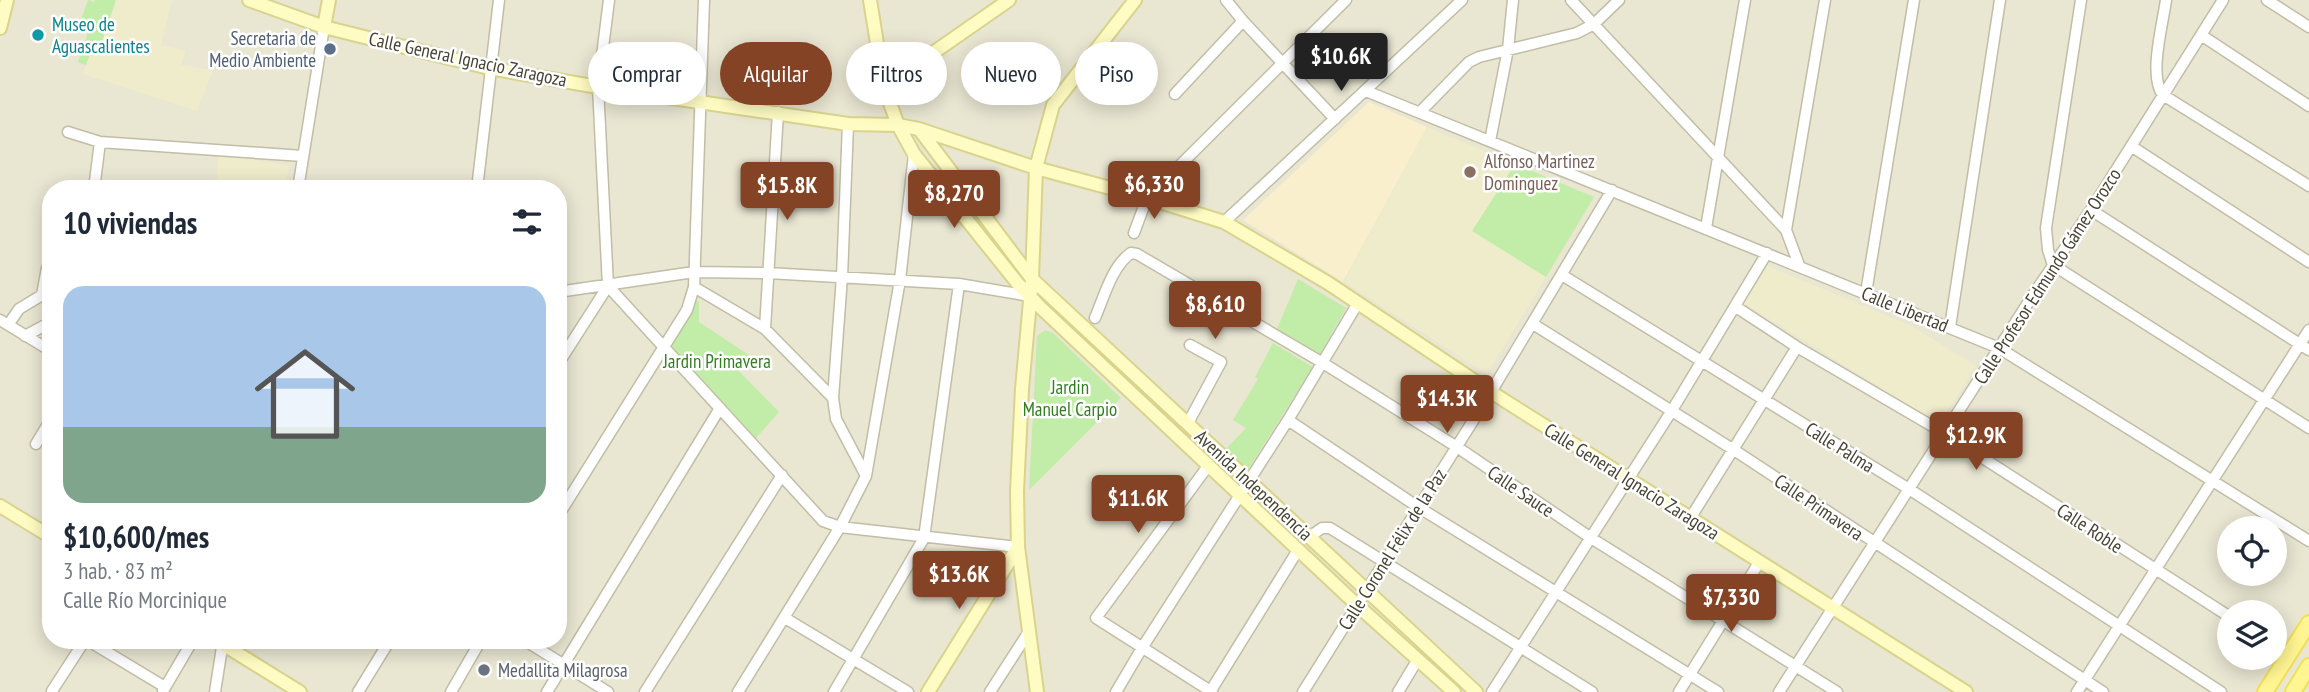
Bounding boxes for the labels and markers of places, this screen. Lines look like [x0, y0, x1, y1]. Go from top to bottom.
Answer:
place label: Museo de Aguascalientes [52, 12, 150, 58]
place label: Secretaria de Medio Ambiente [209, 26, 316, 72]
marker: Museo de Aguascalientes [30, 27, 46, 43]
pin: $10.6K [1284, 34, 1398, 93]
marker: Secretaria de Medio Ambiente [322, 41, 338, 57]
place label: Alfonso Martinez Dominguez [1484, 149, 1595, 195]
pin: $15.8K [730, 162, 844, 222]
pin: $6,330 [1097, 162, 1211, 221]
marker: Alfonso Martinez Dominguez [1462, 164, 1478, 180]
pin: $8,270 [897, 170, 1011, 230]
pin: $8,610 [1158, 282, 1272, 341]
pin: $14.3K [1390, 376, 1504, 435]
pin: $12.9K [1919, 412, 2033, 472]
pin: $11.6K [1081, 476, 1195, 535]
pin: $13.6K [902, 552, 1016, 611]
pin: $7,330 [1674, 574, 1788, 634]
place label: Medallita Milagrosa [498, 658, 628, 682]
marker: Medallita Milagrosa [476, 662, 492, 678]

